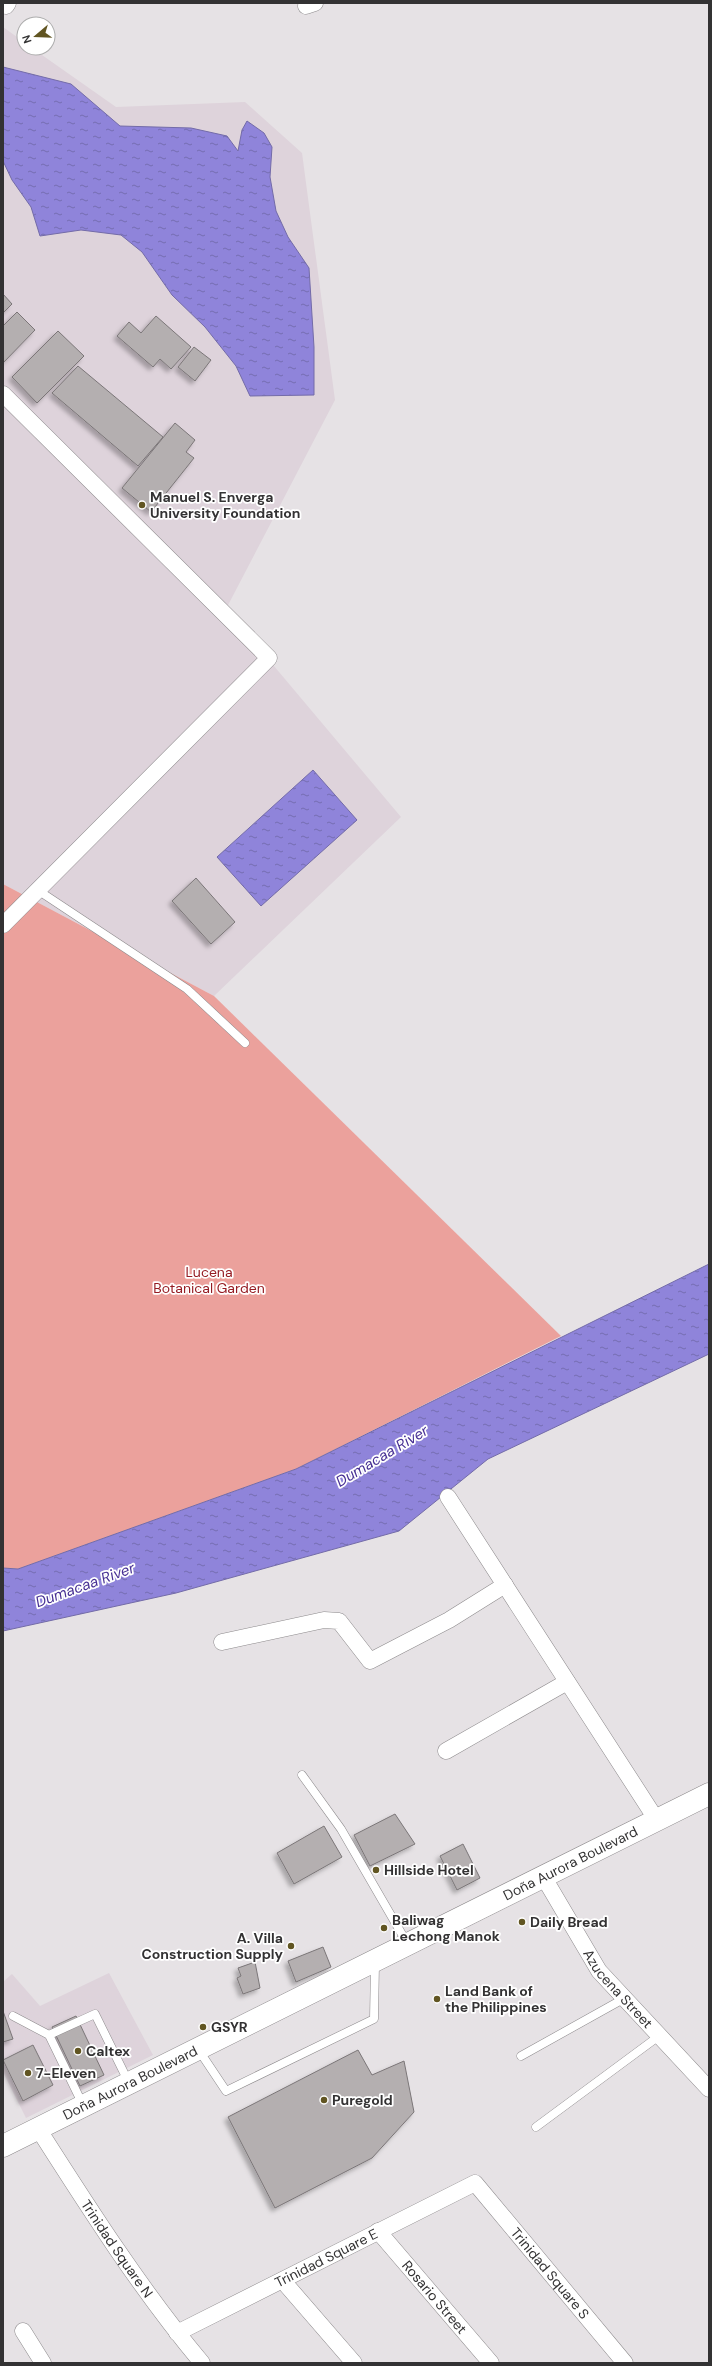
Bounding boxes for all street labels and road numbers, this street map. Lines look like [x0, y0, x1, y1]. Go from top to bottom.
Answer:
street label: Doña Aurora Boulevard [500, 1822, 641, 1904]
street label: Azucena Street [579, 1946, 657, 2032]
street label: Doña Aurora Boulevard [60, 2042, 200, 2124]
street label: Trinidad Square N [77, 2196, 157, 2301]
street label: Trinidad Square E [272, 2224, 381, 2291]
street label: Trinidad Square S [507, 2224, 593, 2322]
street label: Rosario Street [398, 2257, 471, 2338]

